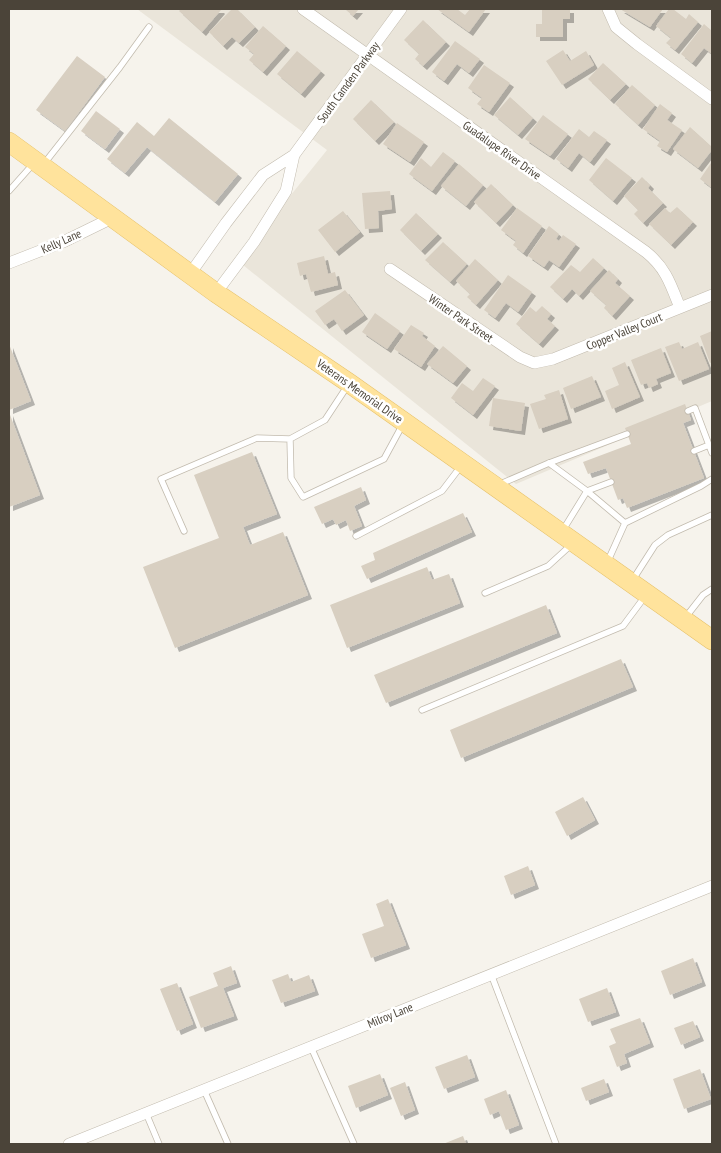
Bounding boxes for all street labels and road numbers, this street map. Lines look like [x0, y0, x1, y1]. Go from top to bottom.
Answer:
street label: South Camden Parkway [313, 38, 383, 126]
street label: Guadalupe River Drive [460, 117, 544, 183]
street label: Kelly Lane [39, 225, 84, 257]
street label: Winter Park Street [426, 291, 497, 346]
street label: Copper Valley Court [584, 309, 665, 353]
street label: Veterans Memorial Drive [313, 355, 406, 426]
street label: Milroy Lane [365, 999, 415, 1031]

